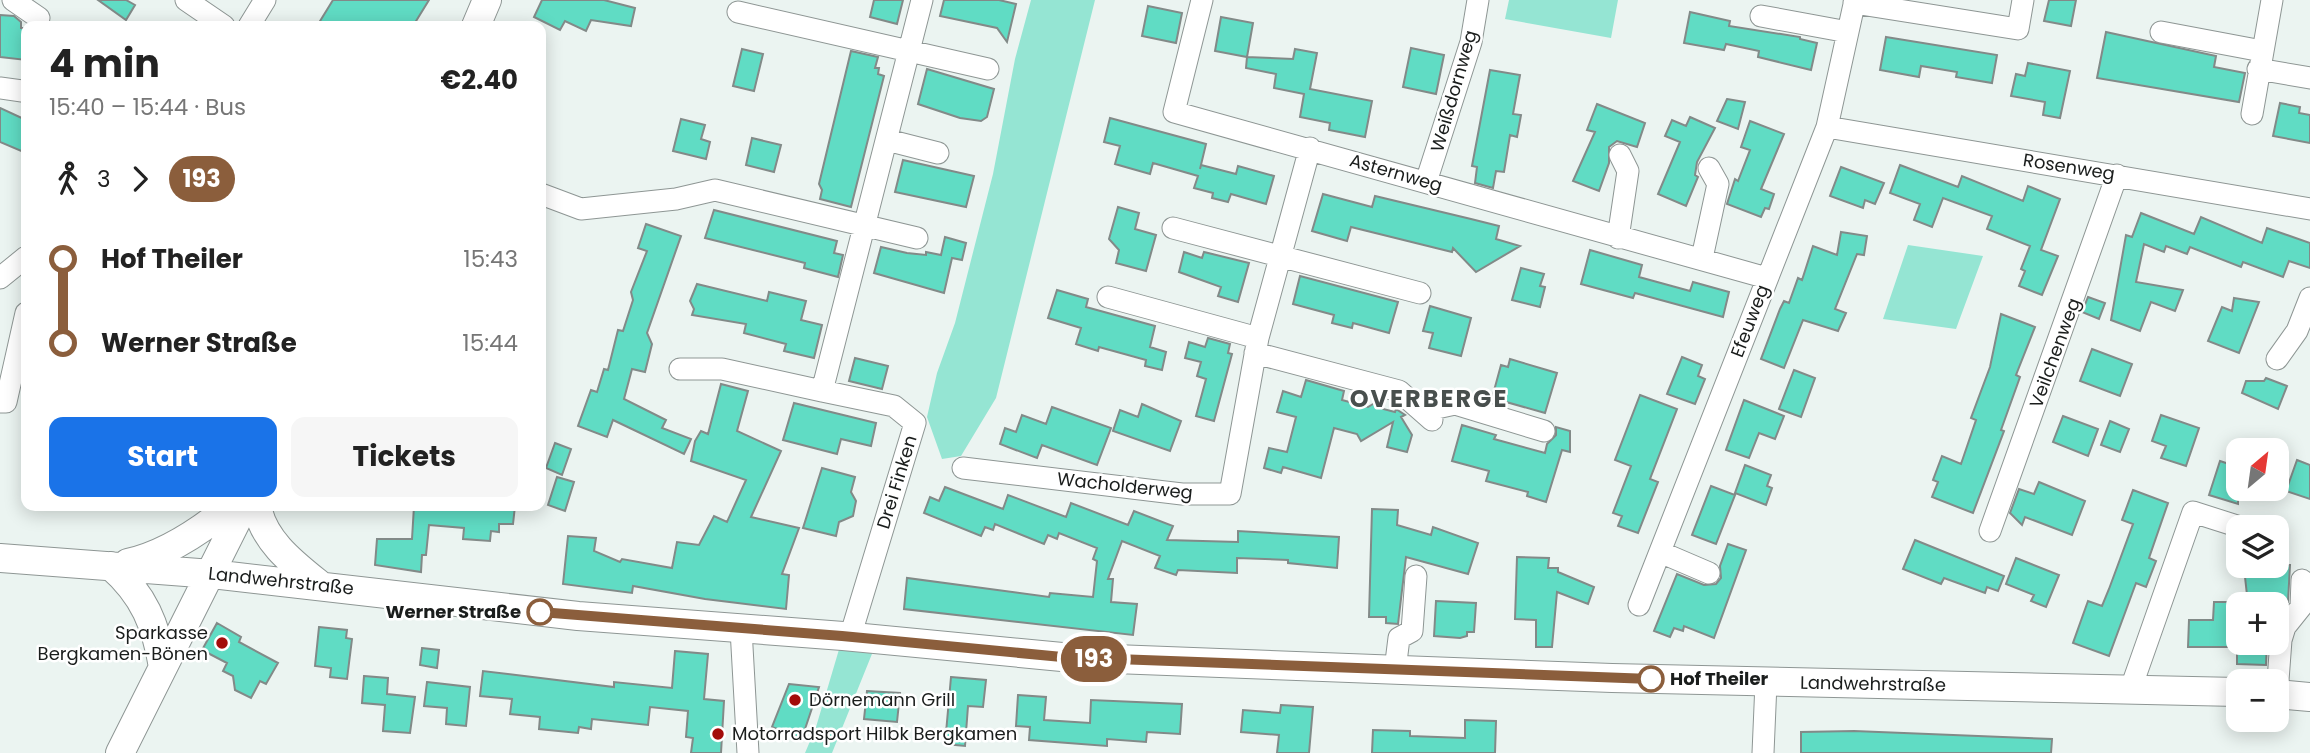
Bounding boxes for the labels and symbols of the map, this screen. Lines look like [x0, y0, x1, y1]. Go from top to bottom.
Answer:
street label: Weißdornweg [1424, 27, 1483, 155]
street label: Asternweg [1347, 147, 1446, 198]
street label: Rosenweg [2021, 147, 2117, 186]
street label: Efeuweg [1724, 281, 1775, 361]
street label: Veilchenweg [2023, 294, 2086, 411]
district label: OVERBERGE [1350, 382, 1508, 415]
street label: Drei Finken [870, 432, 923, 532]
north arrow [2226, 438, 2289, 500]
street label: Wacholderweg [1056, 466, 1194, 505]
street label: Landwehrstraße [207, 560, 355, 601]
place label: Werner Straße [385, 599, 521, 624]
marker: Werner Straße [527, 599, 553, 625]
place label: Sparkasse Bergkamen-Bönen [38, 620, 208, 666]
marker: Sparkasse Bergkamen-Bönen [214, 635, 230, 651]
line badge: 193 [1054, 636, 1134, 682]
marker: Hof Theiler [1638, 666, 1664, 692]
place label: Hof Theiler [1670, 666, 1768, 691]
street label: Landwehrstraße [1800, 670, 1946, 697]
place label: Dörnemann Grill [809, 687, 955, 712]
marker: Dörnemann Grill [787, 692, 803, 708]
place label: Motorradsport Hilbk Bergkamen [732, 721, 1017, 746]
marker: Motorradsport Hilbk Bergkamen [710, 726, 726, 742]

